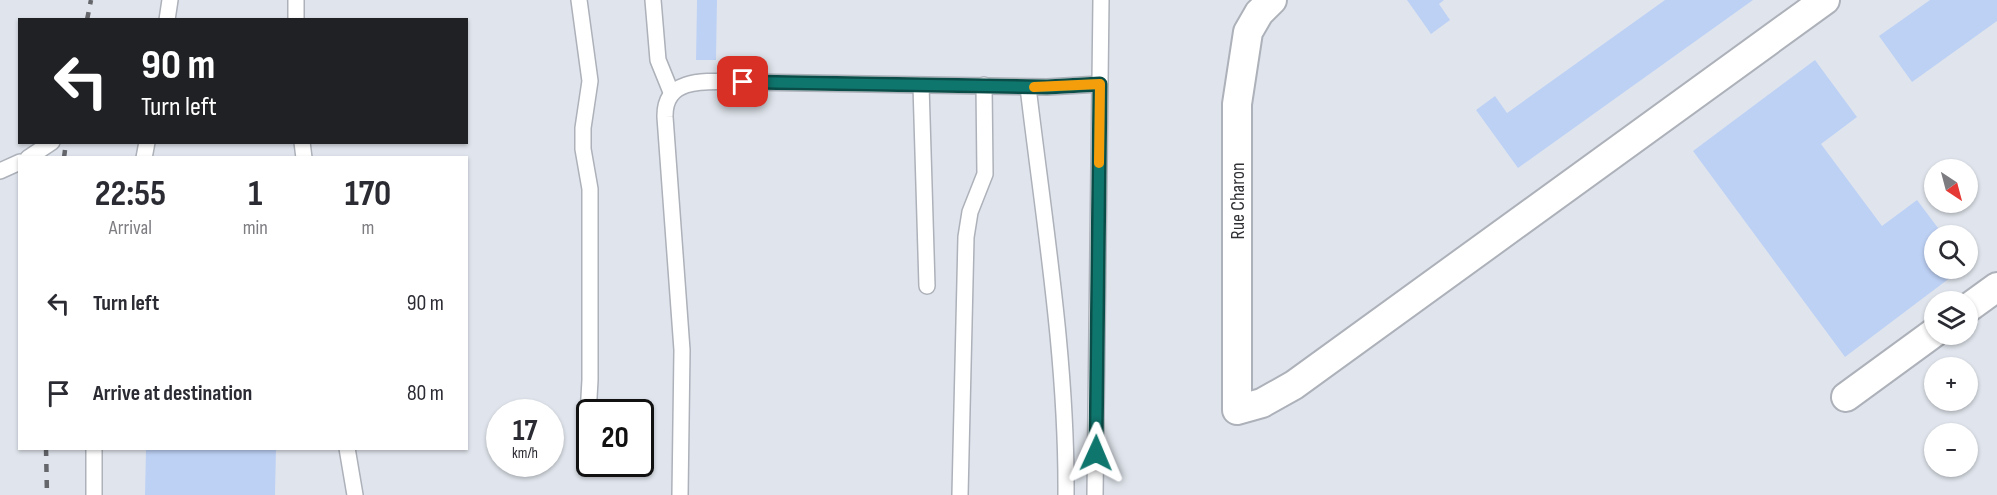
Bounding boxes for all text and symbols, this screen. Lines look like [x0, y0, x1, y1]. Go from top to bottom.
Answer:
text: 90 m [141, 40, 215, 91]
icon: left [42, 42, 120, 120]
pin [717, 56, 768, 107]
icon: arrive [726, 65, 759, 98]
text: Turn left [141, 91, 217, 123]
north arrow [1924, 159, 1978, 213]
map controls [1924, 159, 1978, 477]
street label: Rue Charon [1226, 162, 1250, 240]
text: 22:55 [95, 173, 166, 216]
text: 1 [248, 173, 262, 216]
text: 170 [345, 173, 391, 216]
text: Arrival [109, 216, 152, 240]
text: min [243, 216, 268, 240]
text: m [361, 216, 374, 240]
button: search [1924, 225, 1978, 279]
icon: left [42, 287, 75, 320]
text: Turn left [93, 290, 159, 317]
text: 90 m [407, 290, 444, 317]
button: layers [1924, 291, 1978, 345]
button: + [1924, 357, 1978, 411]
icon: arrive [42, 377, 75, 410]
text: Arrive at destination [93, 380, 252, 407]
text: 80 m [407, 380, 444, 407]
speed limit sign: 20 [576, 399, 654, 477]
text: 17 [513, 413, 537, 449]
position arrow [1064, 421, 1128, 485]
button: − [1924, 423, 1978, 477]
text: km/h [512, 444, 538, 463]

